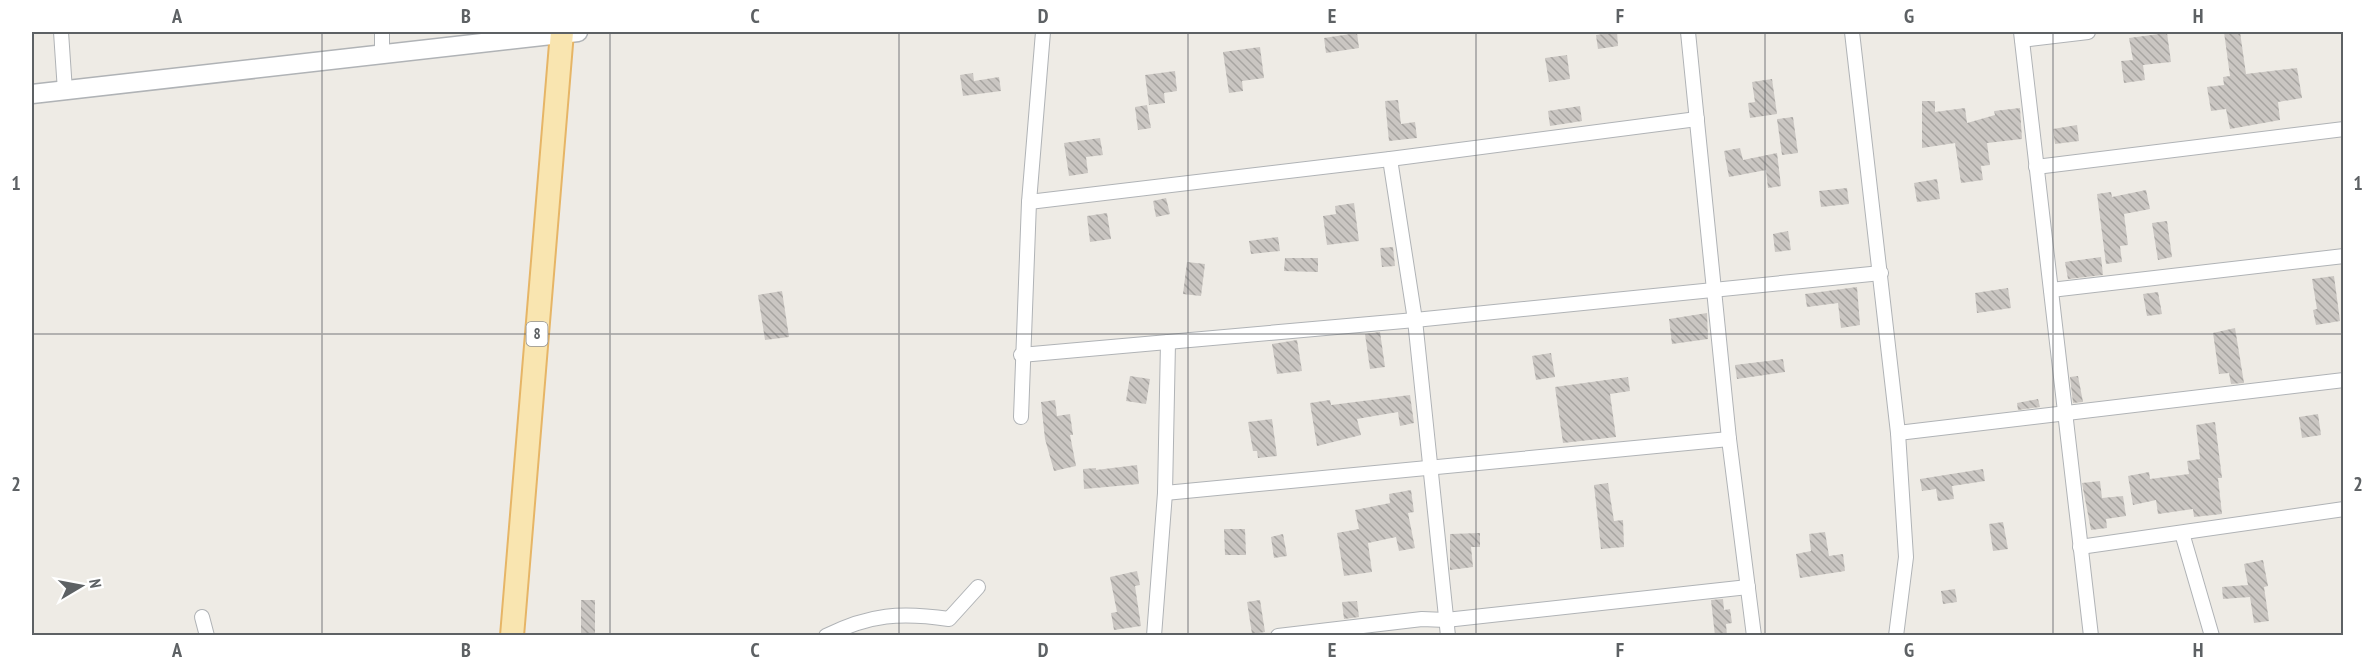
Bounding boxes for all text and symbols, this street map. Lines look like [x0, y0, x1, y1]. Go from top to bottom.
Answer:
text: A [171, 3, 183, 29]
text: B [461, 3, 471, 29]
text: C [750, 3, 760, 29]
text: D [1038, 3, 1049, 29]
text: E [1328, 3, 1336, 29]
text: F [1616, 3, 1624, 29]
text: G [1904, 3, 1914, 29]
text: H [2193, 3, 2203, 29]
text: 1 [11, 170, 21, 196]
text: 1 [2353, 170, 2363, 196]
road number: 8 [526, 322, 548, 346]
text: 2 [11, 471, 21, 497]
text: 2 [2353, 471, 2363, 497]
north arrow [51, 556, 111, 616]
text: N [85, 577, 106, 589]
text: A [171, 637, 183, 663]
text: B [461, 637, 471, 663]
text: C [750, 637, 760, 663]
text: D [1038, 637, 1049, 663]
text: E [1328, 637, 1336, 663]
text: F [1616, 637, 1624, 663]
text: G [1904, 637, 1914, 663]
text: H [2193, 637, 2203, 663]

